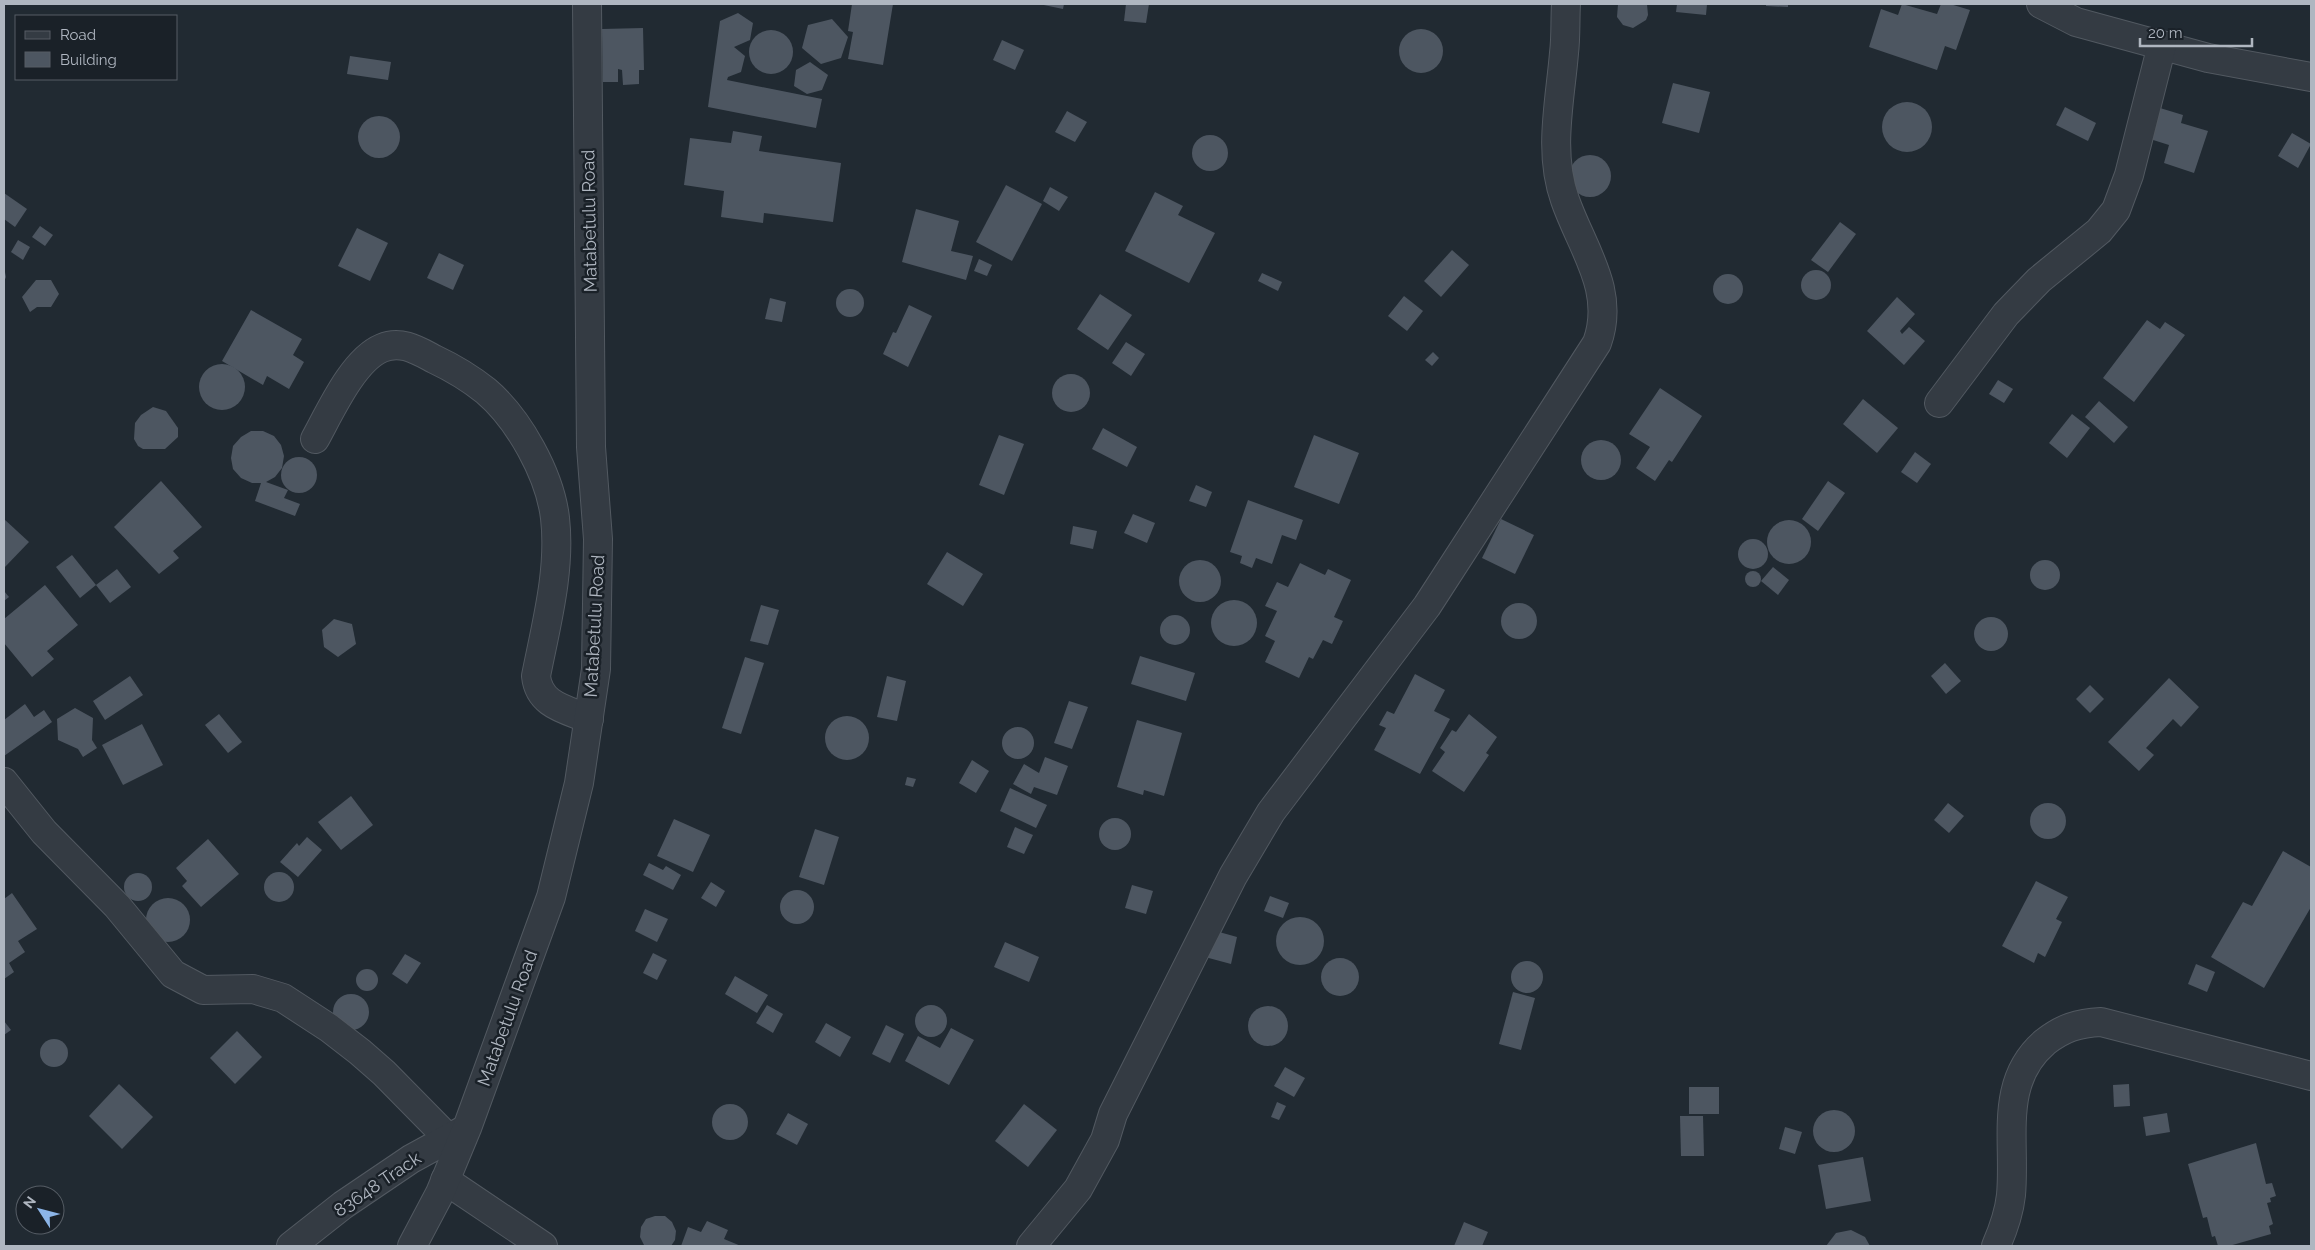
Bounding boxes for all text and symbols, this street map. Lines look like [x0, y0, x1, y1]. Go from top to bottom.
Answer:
legend [15, 15, 178, 80]
scale bar [2140, 15, 2252, 47]
text: 20 m [2148, 24, 2183, 42]
text: Road [60, 26, 96, 44]
text: Building [60, 51, 117, 69]
street label: Matabetulu Road [577, 149, 601, 293]
street label: Matabetulu Road [580, 554, 608, 698]
street label: Matabetulu Road [473, 947, 541, 1089]
street label: 83648 Track [329, 1147, 425, 1221]
north arrow [15, 1185, 65, 1235]
text: N [20, 1193, 39, 1211]

